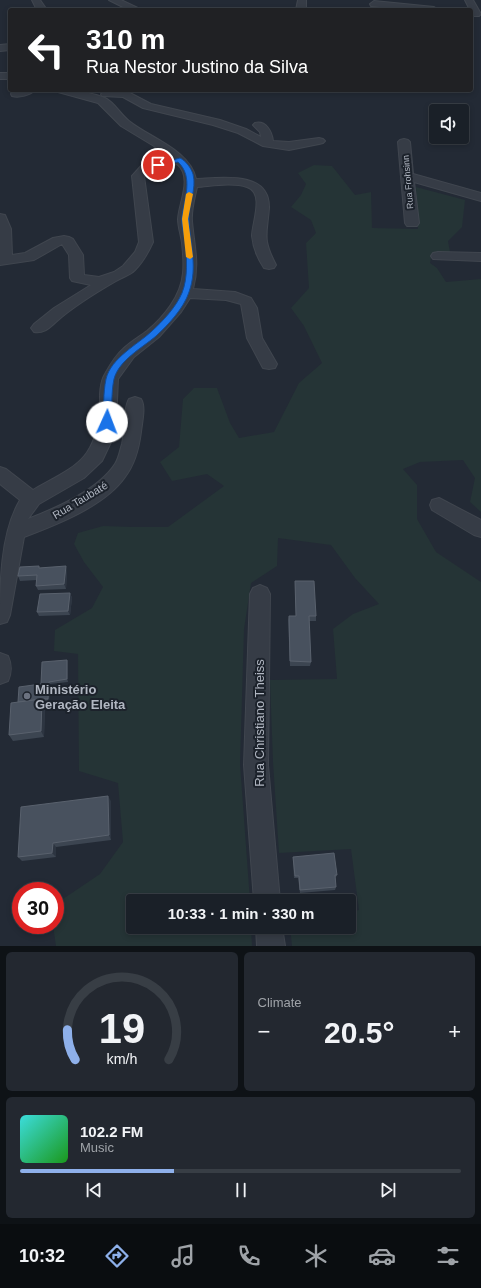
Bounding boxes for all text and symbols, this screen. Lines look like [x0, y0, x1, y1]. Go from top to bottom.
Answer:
icon: left [20, 24, 72, 76]
text: 310 m [86, 24, 165, 55]
text: Rua Nestor Justino da Silva [86, 57, 308, 77]
map controls [429, 104, 469, 144]
button: sound [429, 104, 469, 144]
pin [141, 148, 175, 182]
icon: arrive [147, 154, 169, 176]
street label: Rua Frohsinn [401, 155, 415, 209]
position arrow [86, 401, 128, 443]
street label: Rua Taubaté [50, 479, 110, 521]
street label: Rua Christiano Theiss [252, 659, 267, 787]
place label: Ministério Geração Eleita [35, 682, 126, 712]
marker: Ministério Geração Eleita [22, 691, 32, 701]
speed limit sign: 30 [12, 882, 64, 934]
text: 10:33 · 1 min · 330 m [168, 905, 314, 922]
text: Climate [258, 995, 302, 1010]
text: 19 [99, 1004, 145, 1051]
text: 20.5° [324, 1016, 394, 1049]
text: − [258, 1019, 270, 1044]
text: + [448, 1019, 461, 1044]
text: km/h [106, 1050, 137, 1066]
text: 102.2 FM [80, 1123, 143, 1140]
text: Music [80, 1140, 114, 1155]
icon: previous [83, 1179, 105, 1201]
icon: pause [230, 1179, 252, 1201]
icon: next [377, 1179, 399, 1201]
icon: directions [103, 1242, 131, 1270]
icon: music [169, 1242, 197, 1270]
icon: phone [235, 1242, 263, 1270]
icon: climate [302, 1242, 330, 1270]
icon: car [368, 1242, 396, 1270]
icon: filters [434, 1242, 462, 1270]
text: 10:32 [19, 1246, 65, 1266]

